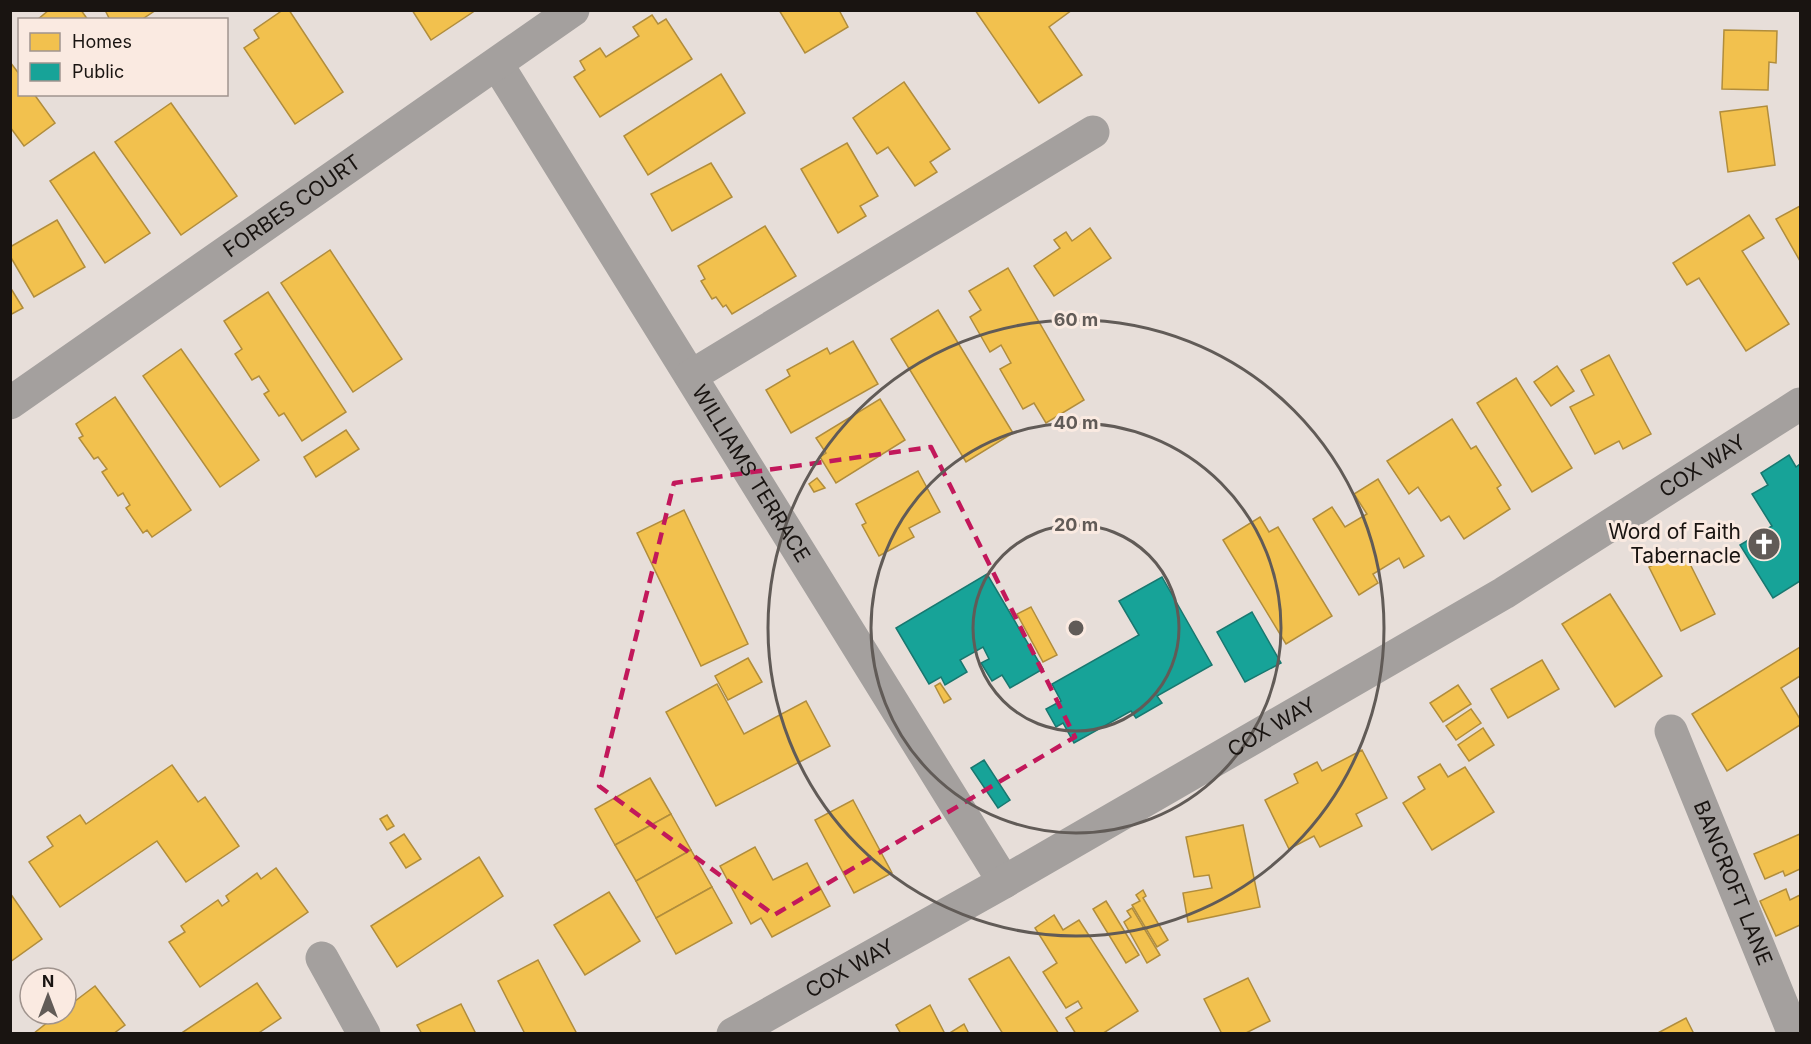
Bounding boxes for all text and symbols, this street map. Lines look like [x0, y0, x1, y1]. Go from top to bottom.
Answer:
legend [18, 18, 228, 96]
text: Homes [72, 31, 132, 52]
text: Public [72, 61, 124, 82]
street label: FORBES COURT [218, 149, 365, 262]
text: 60 m [1054, 309, 1098, 330]
street label: WILLIAMS TERRACE [687, 380, 816, 567]
text: 40 m [1054, 412, 1099, 433]
street label: COX WAY [1655, 429, 1750, 503]
text: 20 m [1054, 514, 1098, 535]
place label: Word of Faith Tabernacle [1608, 519, 1741, 568]
church icon: Word of Faith Tabernacle [1746, 526, 1782, 562]
centre of rings [1066, 618, 1086, 638]
street label: COX WAY [1223, 692, 1320, 762]
street label: BANCROFT LANE [1689, 797, 1778, 969]
street label: COX WAY [801, 933, 898, 1003]
north arrow [18, 966, 78, 1026]
text: N [42, 971, 54, 991]

